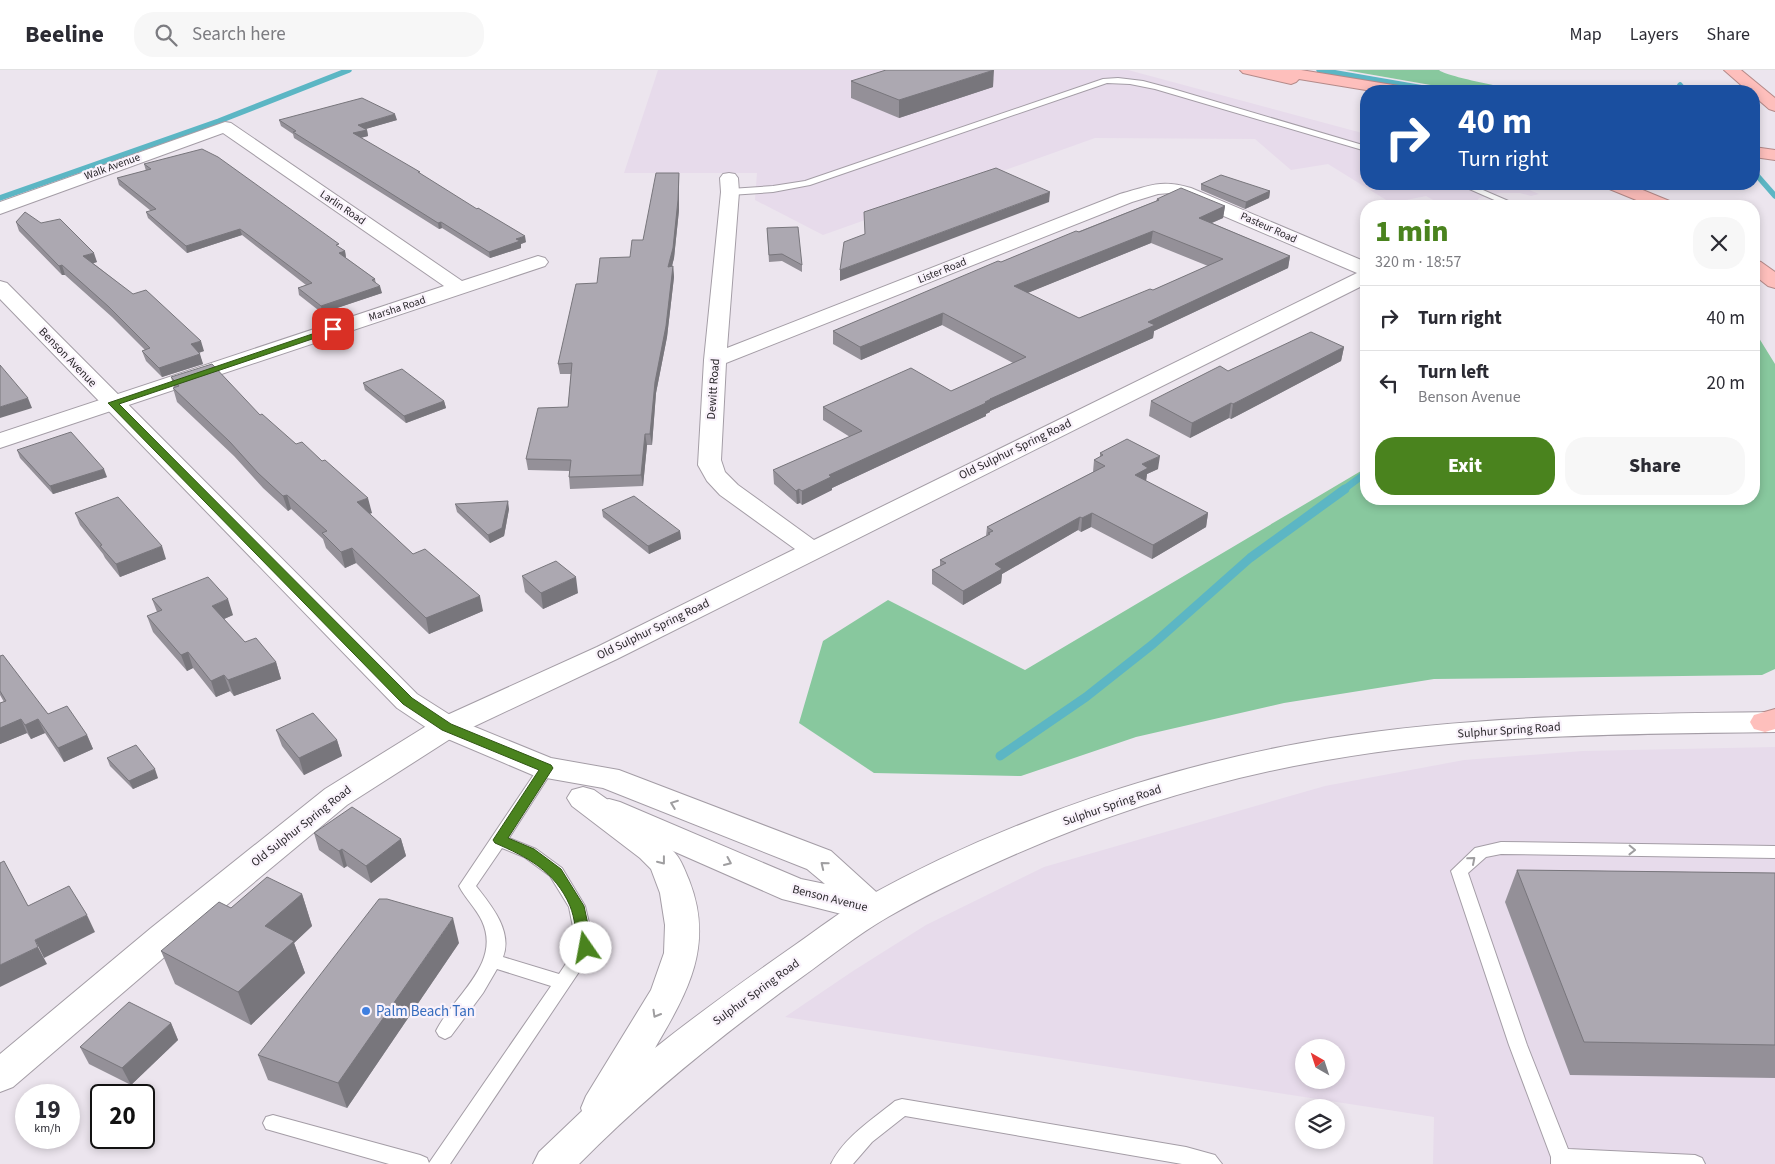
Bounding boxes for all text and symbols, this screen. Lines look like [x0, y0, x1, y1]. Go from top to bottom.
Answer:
search box [134, 12, 484, 57]
text: Beeline [25, 17, 104, 52]
icon: search [152, 21, 180, 49]
text: Search here [192, 21, 286, 48]
text: Map [1570, 22, 1602, 47]
text: Layers [1630, 22, 1679, 47]
text: Share [1707, 22, 1750, 47]
text: 40 m [1458, 97, 1532, 147]
icon: right [1375, 105, 1440, 170]
text: Turn right [1458, 143, 1548, 175]
street label: Walk Avenue [82, 149, 143, 184]
street label: Larlin Road [317, 187, 368, 228]
street label: Pasteur Road [1238, 208, 1299, 247]
text: 1 min [1375, 210, 1449, 253]
button: close [1693, 217, 1745, 269]
text: 320 m · 18:57 [1375, 251, 1462, 273]
street label: Lister Road [916, 254, 969, 287]
street label: Marsha Road [367, 292, 428, 325]
icon: right [1375, 304, 1403, 332]
text: Turn right [1418, 305, 1502, 332]
text: 40 m [1707, 305, 1745, 332]
pin [312, 308, 354, 350]
icon: arrive [319, 315, 347, 343]
street label: Benson Avenue [35, 324, 101, 391]
street label: Dewitt Road [703, 358, 724, 420]
text: Turn left [1418, 359, 1489, 386]
icon: left [1375, 369, 1403, 397]
text: 20 m [1707, 370, 1745, 397]
text: Benson Avenue [1418, 386, 1521, 408]
street label: Old Sulphur Spring Road [956, 415, 1074, 484]
button: Exit [1375, 437, 1555, 495]
button: Share [1565, 437, 1745, 495]
street label: Old Sulphur Spring Road [594, 595, 712, 664]
street label: Sulphur Spring Road [1457, 718, 1561, 743]
street label: Sulphur Spring Road [1061, 781, 1164, 830]
street label: Old Sulphur Spring Road [247, 782, 355, 871]
one-way arrow [670, 800, 679, 810]
one-way arrow [1628, 845, 1636, 855]
one-way arrow [656, 855, 664, 864]
one-way arrow [723, 855, 732, 866]
one-way arrow [1467, 856, 1476, 865]
one-way arrow [821, 862, 830, 871]
street label: Benson Avenue [790, 881, 869, 916]
position arrow [559, 921, 611, 973]
street label: Sulphur Spring Road [710, 955, 803, 1030]
place label: Palm Beach Tan [376, 1001, 475, 1022]
marker: Palm Beach Tan [360, 1005, 372, 1017]
one-way arrow [652, 1008, 662, 1017]
north arrow [1295, 1039, 1345, 1089]
map controls [1295, 1039, 1345, 1149]
speed limit sign: 20 [90, 1084, 155, 1149]
text: 19 [34, 1092, 61, 1128]
button: layers [1295, 1099, 1345, 1149]
text: km/h [34, 1120, 61, 1137]

